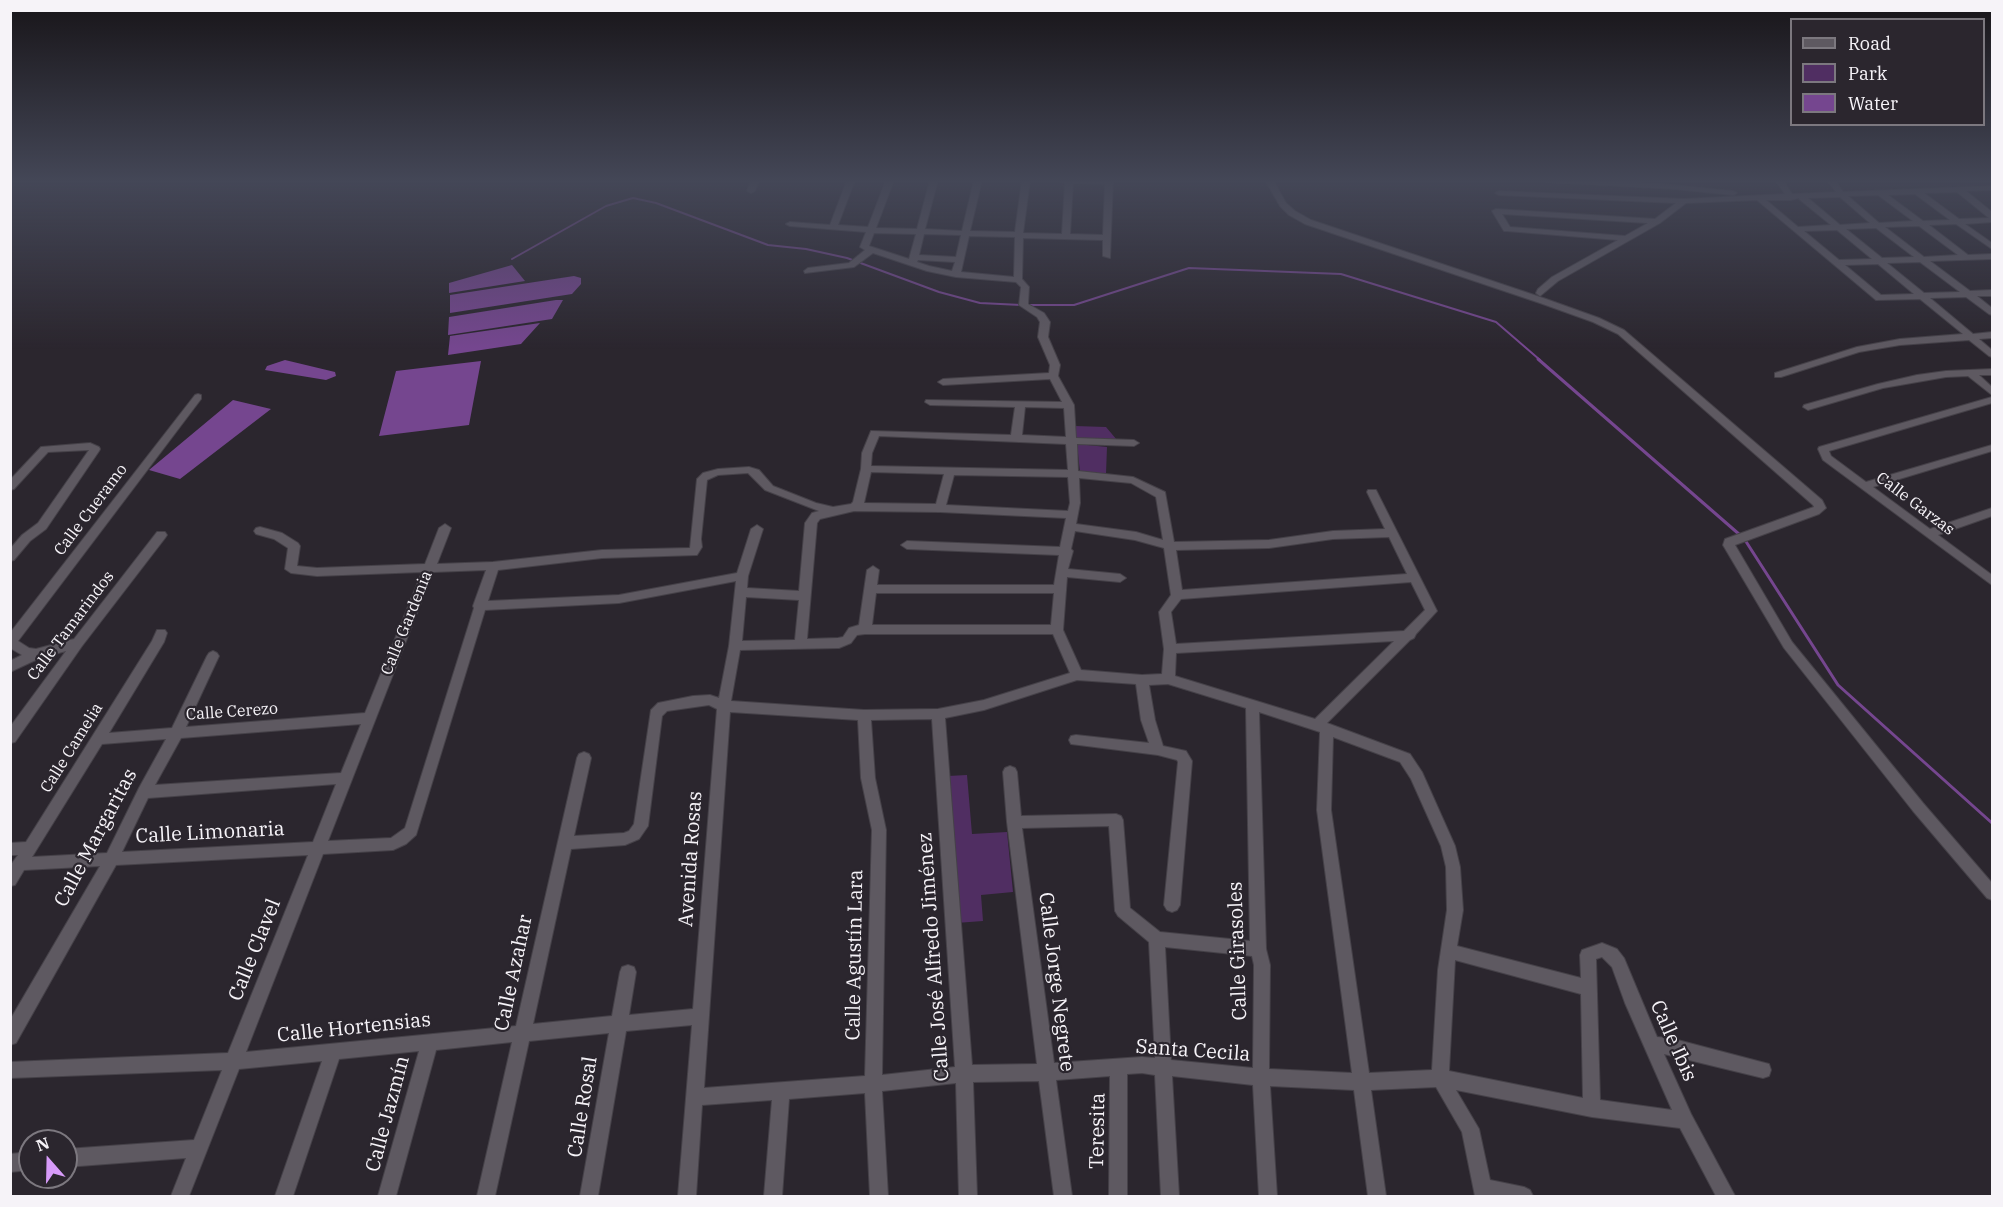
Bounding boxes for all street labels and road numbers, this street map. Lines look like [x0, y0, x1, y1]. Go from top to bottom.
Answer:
street label: Calle Cueramo [50, 460, 132, 560]
street label: Calle Garzas [1872, 468, 1958, 540]
street label: Calle Tamarindos [24, 567, 118, 685]
street label: Calle Gardenia [377, 568, 437, 678]
street label: Calle Cerezo [185, 699, 279, 725]
street label: Calle Camelia [37, 700, 107, 796]
street label: Calle Margaritas [50, 765, 142, 911]
street label: Avenida Rosas [674, 790, 708, 928]
street label: Calle Limonaria [135, 817, 285, 849]
street label: Calle José Alfredo Jiménez [913, 832, 955, 1082]
street label: Calle Agustín Lara [842, 869, 868, 1041]
street label: Calle Girasoles [1224, 881, 1252, 1021]
street label: Calle Jorge Negrete [1033, 891, 1079, 1073]
street label: Calle Clavel [224, 895, 286, 1005]
street label: Calle Azahar [490, 913, 538, 1033]
street label: Calle Ibis [1645, 997, 1701, 1085]
street label: Calle Hortensias [276, 1008, 432, 1048]
street label: Santa Cecila [1135, 1035, 1251, 1067]
street label: Calle Jazmín [361, 1053, 415, 1175]
street label: Calle Rosal [563, 1055, 603, 1159]
street label: Teresita [1085, 1093, 1111, 1169]

